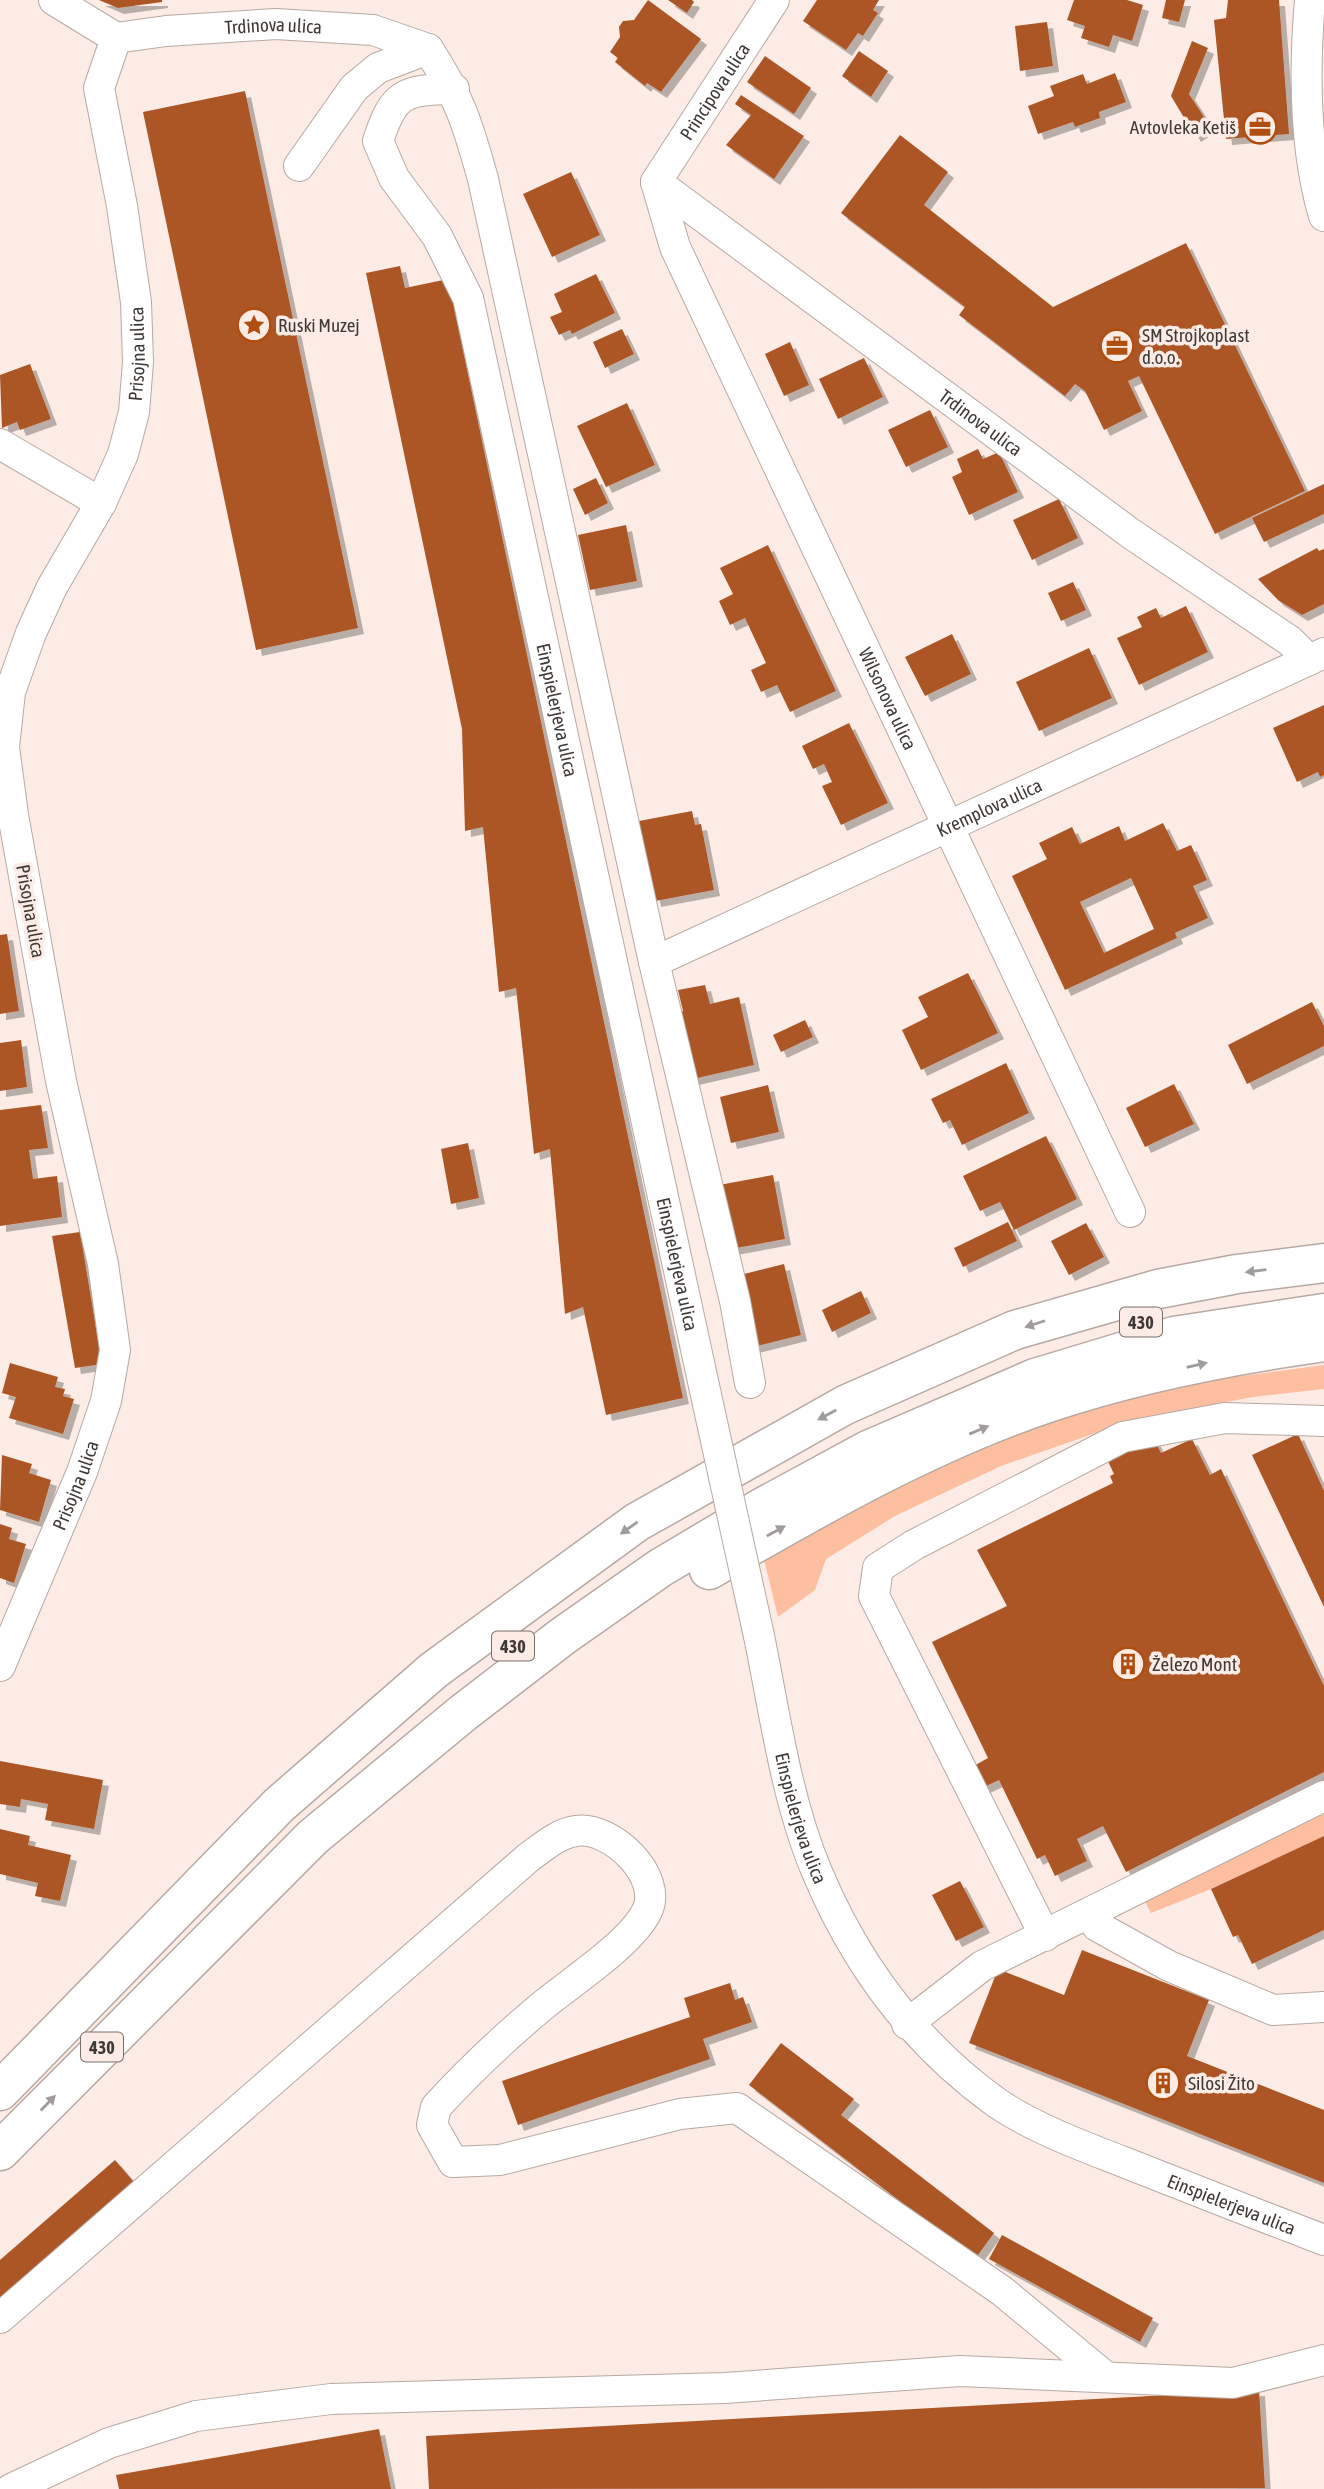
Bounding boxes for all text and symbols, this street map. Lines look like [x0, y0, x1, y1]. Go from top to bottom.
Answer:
street label: Trdinova ulica [224, 13, 323, 38]
street label: Principova ulica [675, 39, 754, 144]
office icon: Avtovleka Ketiš [1241, 108, 1279, 146]
place label: Avtovleka Ketiš [1130, 116, 1236, 138]
street label: Prisojna ulica [124, 306, 149, 402]
place icon: Ruski Muzej [235, 306, 273, 344]
place label: Ruski Muzej [278, 314, 360, 336]
place label: SM Strojkoplast d.o.o. [1142, 324, 1250, 368]
office icon: SM Strojkoplast d.o.o. [1098, 327, 1136, 365]
street label: Trdinova ulica [935, 384, 1026, 460]
street label: Einspielerjeva ulica [532, 641, 583, 779]
street label: Wilsonova ulica [854, 644, 921, 753]
street label: Kremplova ulica [933, 774, 1045, 841]
street label: Prisojna ulica [12, 863, 50, 959]
street label: Einspielerjeva ulica [652, 1195, 703, 1333]
one-way arrow [1245, 1266, 1267, 1277]
road number: 430 [1120, 1308, 1162, 1336]
one-way arrow [1025, 1319, 1046, 1329]
one-way arrow [1186, 1359, 1208, 1370]
one-way arrow [817, 1409, 837, 1421]
one-way arrow [969, 1425, 990, 1436]
street label: Prisojna ulica [48, 1438, 103, 1533]
one-way arrow [620, 1520, 638, 1534]
one-way arrow [766, 1525, 785, 1537]
road number: 430 [492, 1632, 534, 1660]
building icon: Železo Mont [1109, 1645, 1147, 1683]
place label: Železo Mont [1152, 1653, 1237, 1675]
street label: Einspielerjeva ulica [771, 1751, 832, 1887]
road number: 430 [81, 2033, 123, 2062]
building icon: Silosi Žito [1144, 2064, 1182, 2102]
place label: Silosi Žito [1188, 2072, 1255, 2094]
one-way arrow [39, 2094, 56, 2111]
street label: Einspielerjeva ulica [1164, 2169, 1299, 2239]

